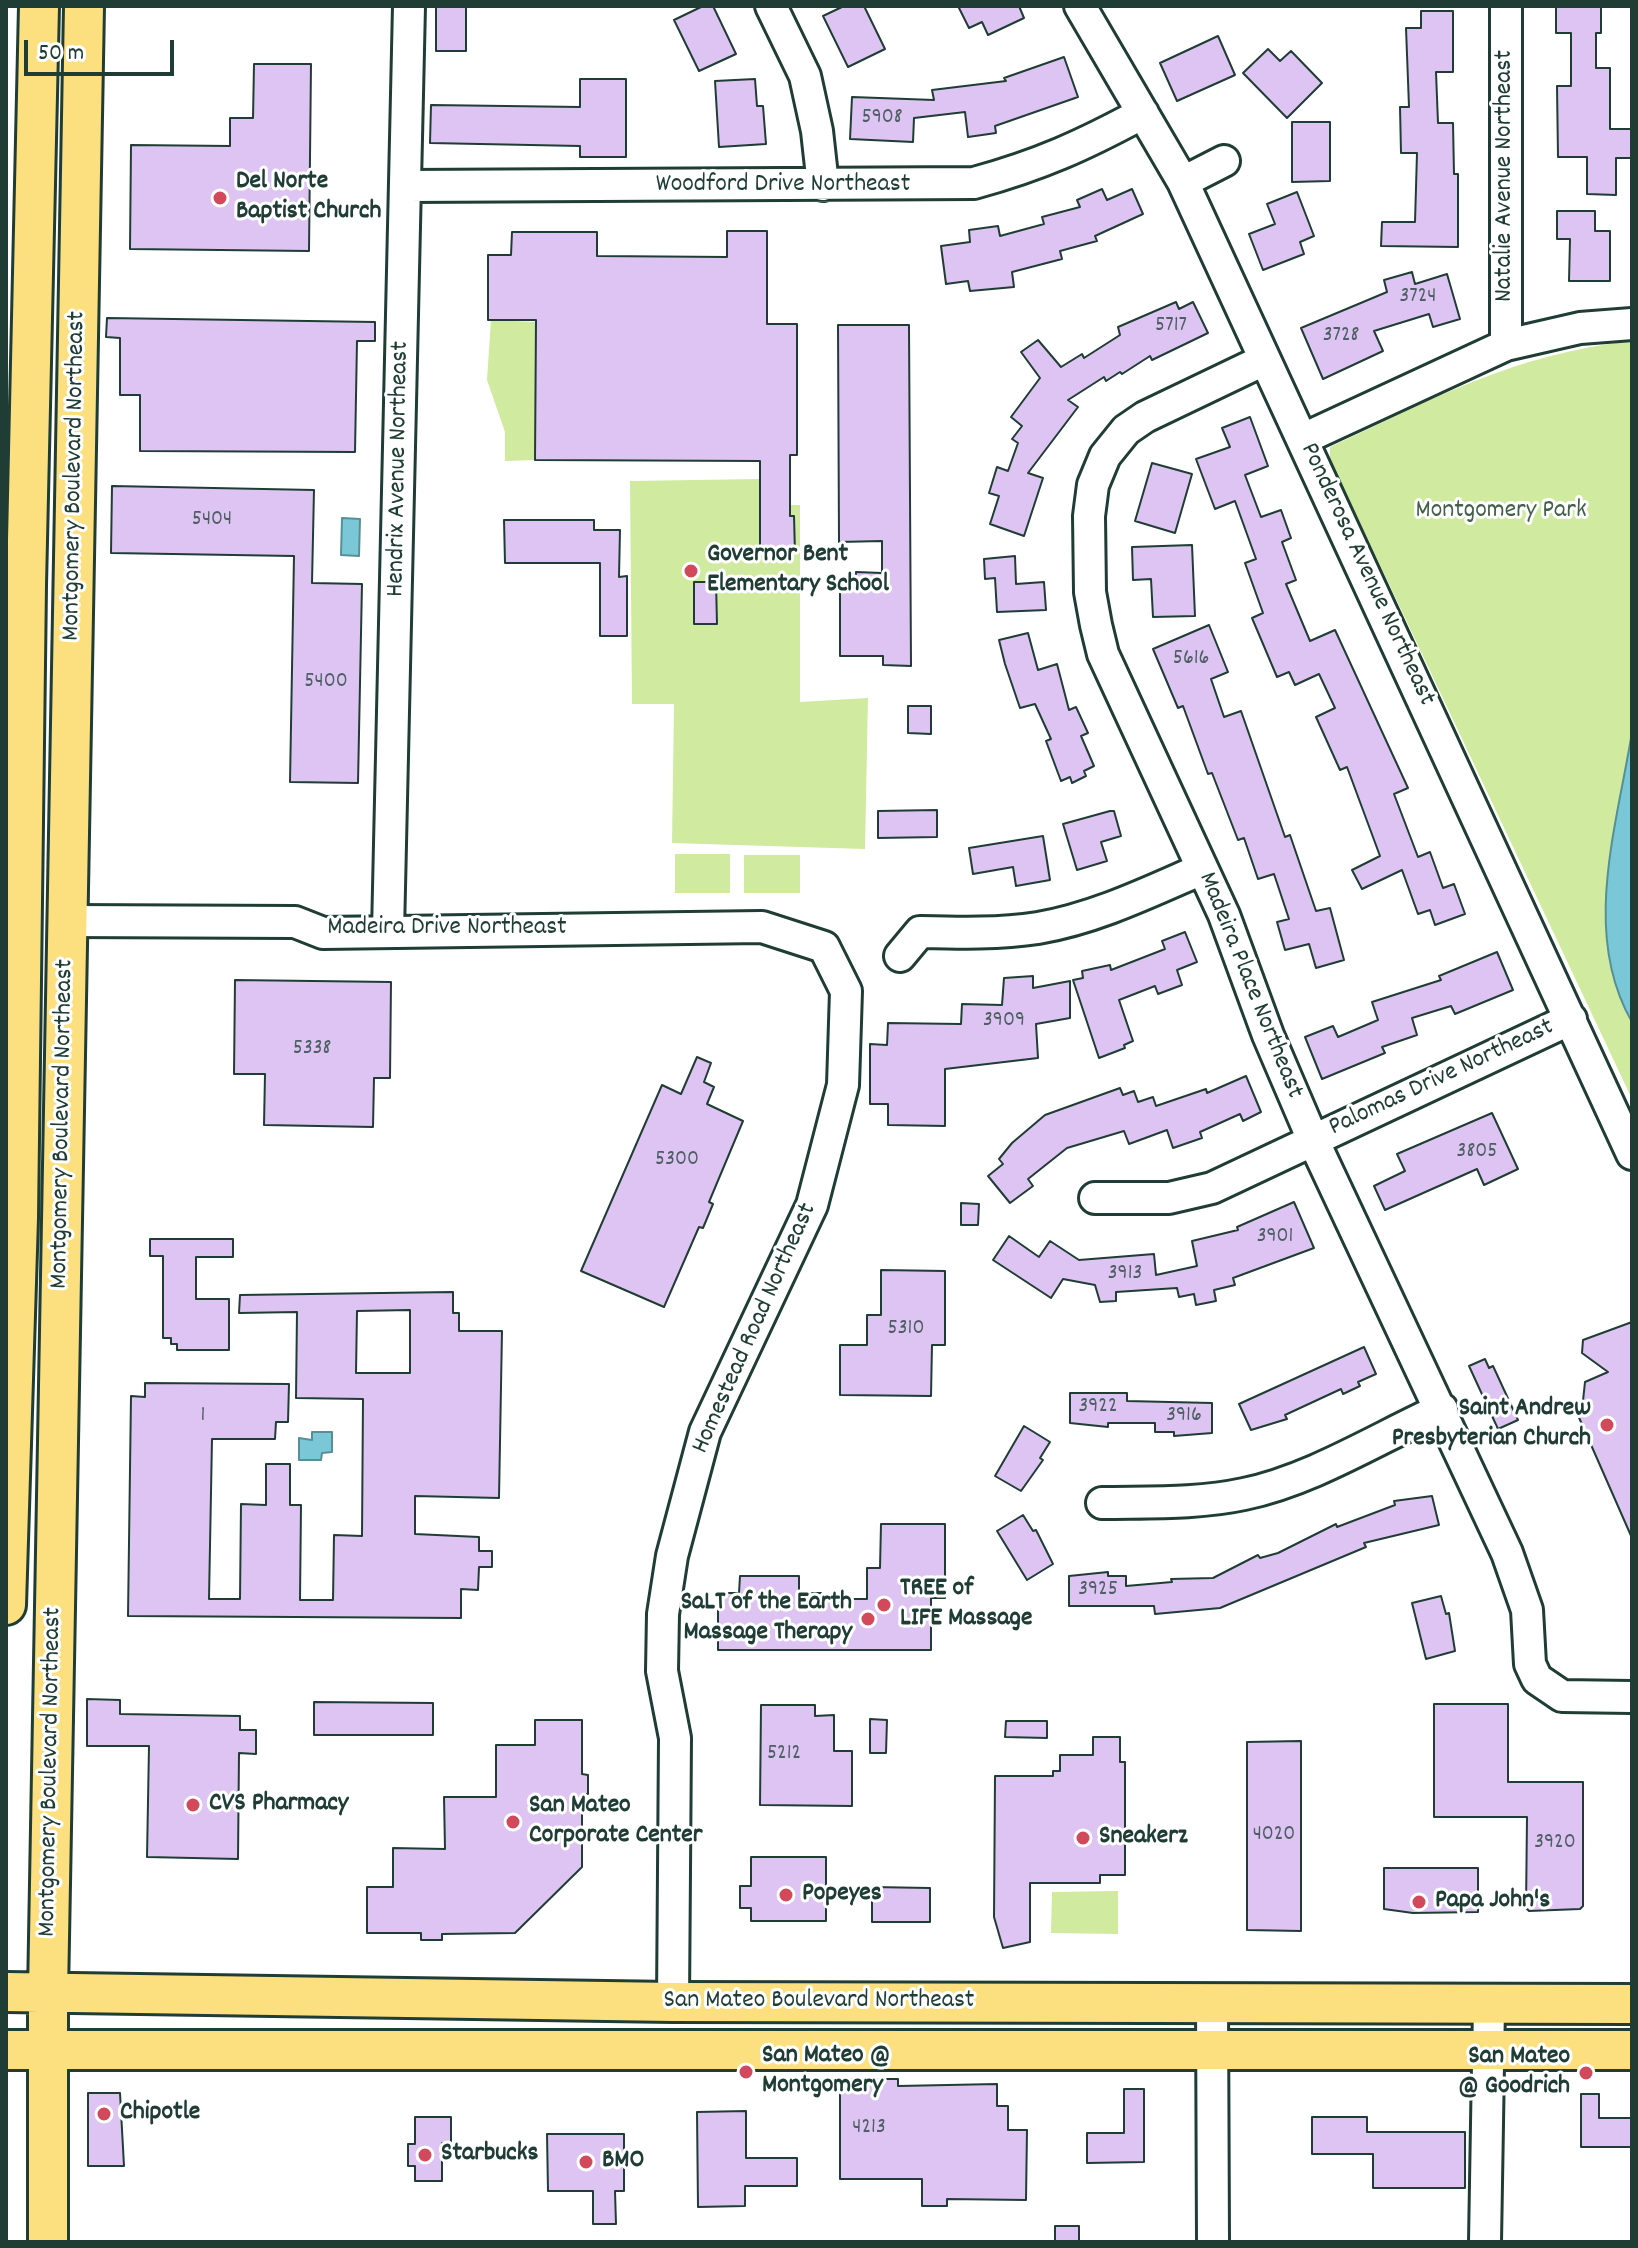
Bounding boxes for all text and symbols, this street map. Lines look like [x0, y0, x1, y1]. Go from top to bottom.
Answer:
scale bar [28, 24, 178, 74]
text: 50 m [38, 37, 84, 71]
street label: Natalie Avenue Northeast [1490, 50, 1522, 302]
house number: 5908 [861, 106, 903, 132]
place label: Del Norte Baptist Church [236, 167, 381, 228]
street label: Woodford Drive Northeast [656, 170, 910, 202]
marker: Del Norte Baptist Church [211, 189, 229, 207]
house number: 3724 [1400, 285, 1436, 311]
street label: Montgomery Boulevard Northeast [58, 311, 94, 641]
house number: 5717 [1155, 314, 1187, 340]
house number: 3728 [1323, 324, 1359, 350]
street label: Hendrix Avenue Northeast [382, 341, 418, 597]
street label: Ponderosa Avenue Northeast [1291, 439, 1441, 711]
park label: Montgomery Park [1415, 496, 1587, 528]
house number: 5404 [192, 508, 232, 534]
place label: Governor Bent Elementary School [707, 540, 889, 602]
marker: Governor Bent Elementary School [682, 562, 700, 580]
house number: 5616 [1173, 647, 1209, 673]
house number: 5400 [304, 670, 348, 696]
street label: Madeira Place Northeast [1189, 868, 1309, 1104]
street label: Madeira Drive Northeast [327, 913, 567, 945]
street label: Montgomery Boulevard Northeast [46, 959, 82, 1289]
house number: 3909 [983, 1009, 1025, 1035]
street label: Palomas Drive Northeast [1325, 1013, 1559, 1145]
house number: 5338 [293, 1037, 331, 1063]
house number: 3805 [1457, 1140, 1497, 1166]
house number: 5300 [655, 1148, 699, 1174]
street label: Homestead Road Northeast [687, 1199, 825, 1459]
house number: 3901 [1257, 1225, 1293, 1251]
house number: 3913 [1108, 1262, 1142, 1288]
house number: 5310 [888, 1317, 924, 1343]
place label: Saint Andrew Presbyterian Church [1392, 1394, 1591, 1456]
house number: 3922 [1078, 1395, 1118, 1421]
house number: 1 [201, 1404, 205, 1430]
house number: 3916 [1166, 1404, 1202, 1430]
marker: Saint Andrew Presbyterian Church [1598, 1416, 1616, 1434]
place label: TREE of LIFE Massage [900, 1574, 1032, 1636]
house number: 3925 [1078, 1578, 1118, 1604]
place label: SaLT of the Earth Massage Therapy [681, 1588, 852, 1650]
marker: TREE of LIFE Massage [875, 1596, 893, 1614]
street label: Montgomery Boulevard Northeast [34, 1607, 70, 1937]
marker: SaLT of the Earth Massage Therapy [859, 1610, 877, 1628]
house number: 5212 [767, 1742, 801, 1768]
place label: CVS Pharmacy [209, 1789, 348, 1821]
place label: San Mateo Corporate Center [529, 1791, 702, 1852]
marker: CVS Pharmacy [184, 1796, 202, 1814]
marker: San Mateo Corporate Center [504, 1813, 522, 1831]
place label: Sneakerz [1099, 1822, 1188, 1854]
house number: 4020 [1253, 1823, 1295, 1849]
marker: Sneakerz [1074, 1829, 1092, 1847]
house number: 3920 [1534, 1831, 1576, 1857]
place label: Popeyes [802, 1879, 882, 1911]
marker: Popeyes [777, 1886, 795, 1904]
place label: Papa John's [1435, 1886, 1550, 1918]
marker: Papa John's [1410, 1893, 1428, 1911]
street label: San Mateo Boulevard Northeast [664, 1986, 974, 2018]
place label: San Mateo @ Montgomery [762, 2041, 890, 2102]
place label: San Mateo @ Goodrich [1458, 2042, 1570, 2104]
marker: San Mateo @ Montgomery [737, 2063, 755, 2081]
marker: San Mateo @ Goodrich [1577, 2064, 1595, 2082]
place label: Chipotle [120, 2098, 200, 2130]
marker: Chipotle [95, 2105, 113, 2123]
house number: 4213 [852, 2116, 886, 2142]
place label: Starbucks [441, 2139, 538, 2171]
marker: Starbucks [416, 2146, 434, 2164]
place label: BMO [602, 2146, 644, 2178]
marker: BMO [577, 2153, 595, 2171]

